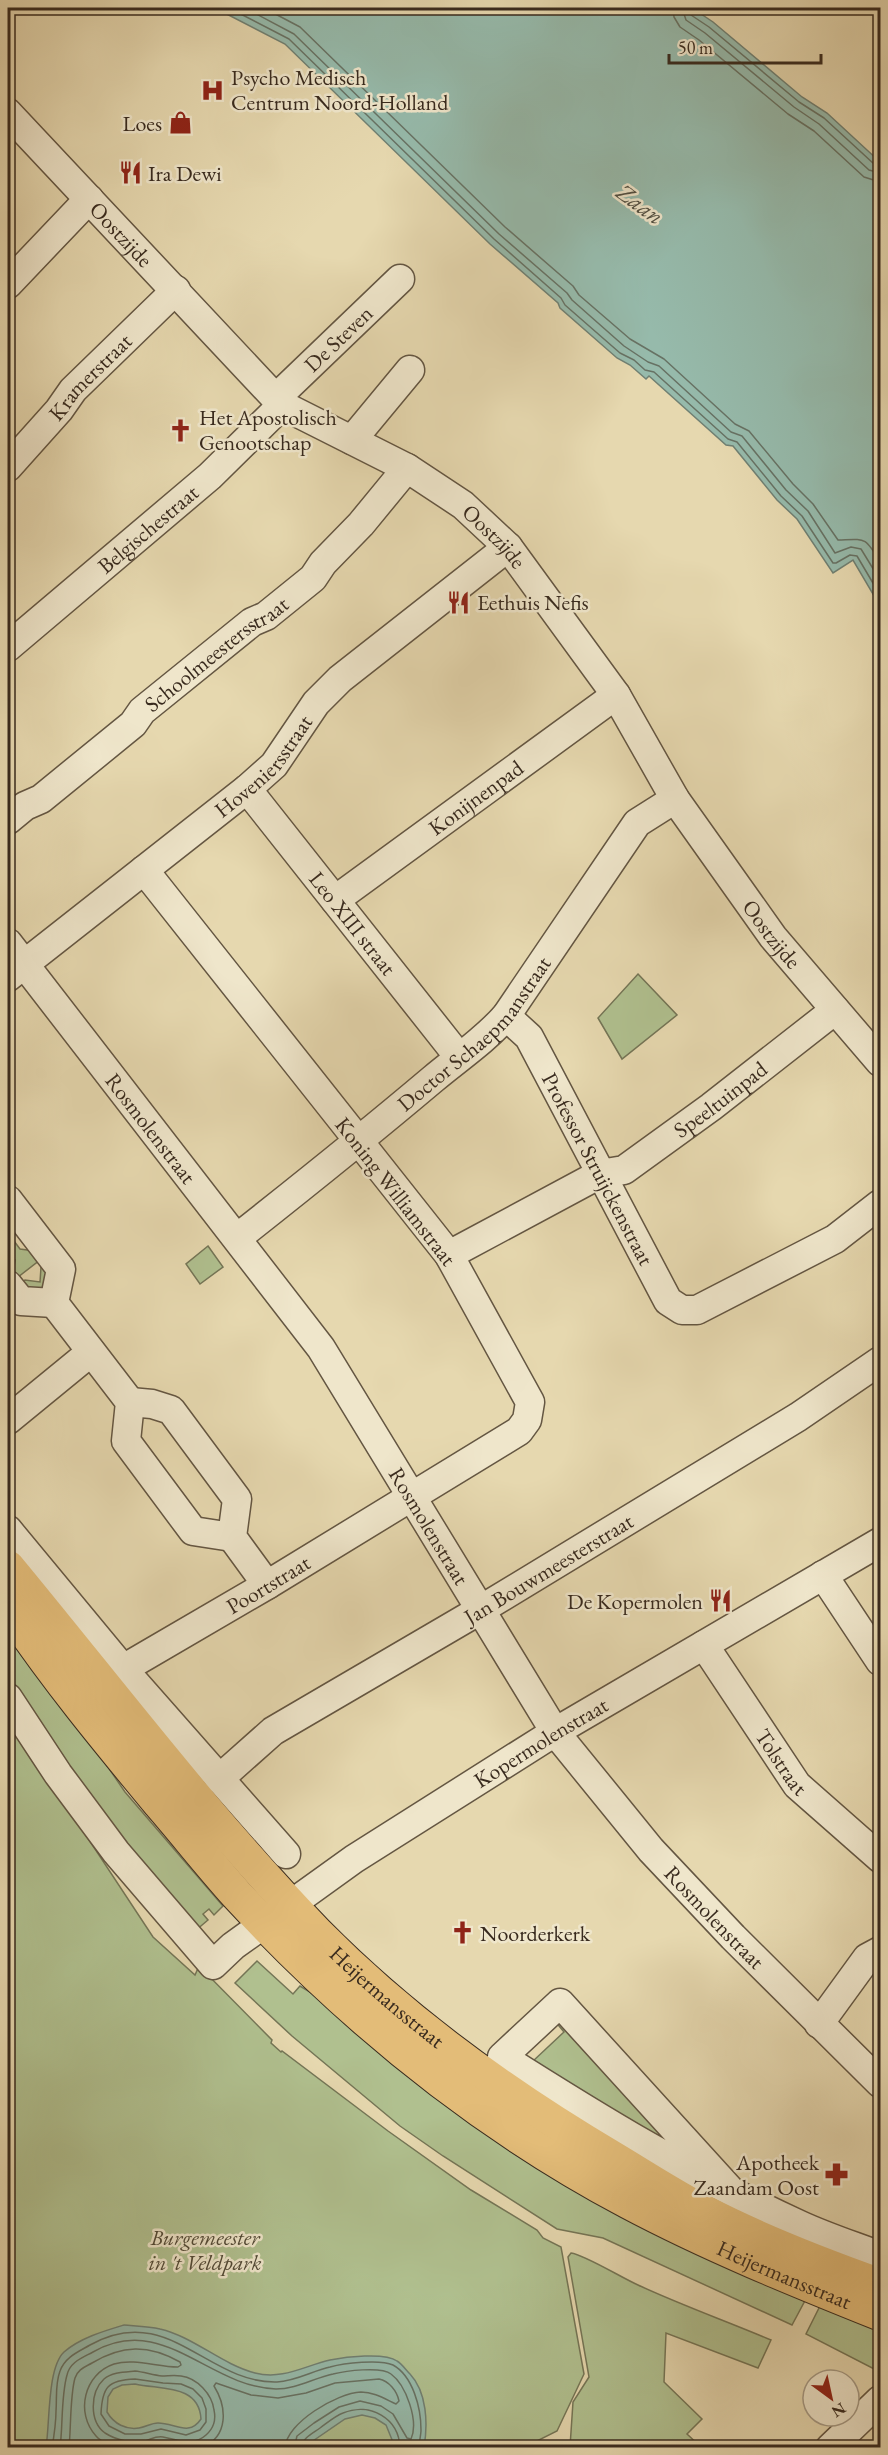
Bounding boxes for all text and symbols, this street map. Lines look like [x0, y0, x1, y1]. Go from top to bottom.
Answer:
scale bar [669, 27, 820, 65]
text: 50 m [678, 36, 713, 59]
place label: Psycho Medisch Centrum Noord-Holland [231, 63, 449, 117]
hospital icon: Psycho Medisch Centrum Noord-Holland [200, 77, 226, 103]
place label: Loes [123, 109, 162, 138]
shop icon: Loes [167, 110, 193, 136]
place label: Ira Dewi [148, 159, 222, 188]
restaurant icon: Ira Dewi [117, 160, 143, 186]
water label: Zaan [610, 175, 670, 231]
street label: Oostzijde [83, 195, 159, 274]
street label: De Steven [298, 299, 379, 379]
street label: Kramerstraat [42, 327, 138, 427]
place label: Het Apostolisch Genootschap [199, 403, 337, 457]
church icon: Het Apostolisch Genootschap [168, 417, 194, 443]
street label: Belgischestraat [91, 478, 205, 580]
street label: Oostzijde [456, 498, 533, 575]
place label: Eethuis Nefis [477, 588, 589, 617]
restaurant icon: Eethuis Nefis [446, 589, 472, 615]
street label: Schoolmeestersstraat [139, 590, 295, 718]
street label: Hoveniersstraat [208, 709, 319, 824]
street label: Konijnenpad [423, 753, 530, 842]
street label: Leo XIII straat [303, 865, 403, 981]
street label: Oostzijde [736, 894, 808, 975]
street label: Doctor Schaepmanstraat [391, 951, 557, 1118]
street label: Speeltuinpad [668, 1054, 774, 1145]
street label: Rosmolenstraat [99, 1067, 203, 1190]
street label: Professor Struijckenstraat [535, 1067, 661, 1271]
street label: Koning Williamstraat [328, 1111, 463, 1272]
street label: Rosmolenstraat [382, 1462, 476, 1590]
street label: Jan Bouwmeesterstraat [457, 1506, 639, 1632]
street label: Poortstraat [221, 1548, 316, 1621]
place label: De Kopermolen [567, 1587, 703, 1616]
restaurant icon: De Kopermolen [708, 1588, 734, 1614]
street label: Kopermolenstraat [468, 1690, 613, 1795]
street label: Tolstraat [748, 1723, 813, 1802]
street label: Rosmolenstraat [658, 1859, 771, 1975]
place label: Noorderkerk [480, 1919, 591, 1948]
church icon: Noorderkerk [449, 1920, 475, 1946]
street label: Heijermansstraat [323, 1939, 451, 2055]
place label: Apotheek Zaandam Oost [693, 2148, 820, 2202]
pharmacy icon: Apotheek Zaandam Oost [824, 2162, 850, 2188]
park label: Burgemeester in 't Veldpark [149, 2223, 261, 2277]
street label: Heijermansstraat [712, 2234, 856, 2316]
north arrow [801, 2368, 861, 2428]
text: N [828, 2398, 850, 2423]

